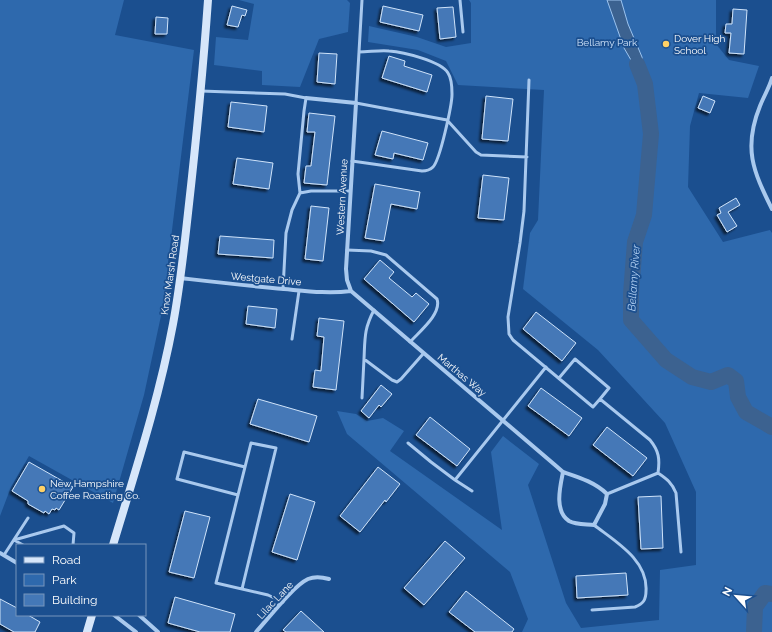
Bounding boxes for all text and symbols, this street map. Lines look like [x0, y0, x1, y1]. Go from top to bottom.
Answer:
place label: Dover High School [674, 33, 726, 56]
park label: Bellamy Park [577, 37, 638, 48]
marker: Dover High School [661, 39, 671, 49]
street label: Western Avenue [335, 158, 349, 235]
street label: Knox Marsh Road [159, 234, 181, 316]
water label: Bellamy River [625, 243, 643, 312]
street label: Westgate Drive [230, 270, 302, 288]
street label: Marthas Way [435, 352, 489, 399]
place label: New Hampshire Coffee Roasting Co. [50, 478, 140, 501]
marker: New Hampshire Coffee Roasting Co. [37, 484, 47, 494]
legend [16, 544, 146, 616]
text: Road [52, 553, 81, 567]
text: Park [52, 573, 77, 587]
north arrow [716, 576, 756, 616]
street label: Lilac Lane [255, 579, 295, 621]
text: N [720, 585, 735, 598]
text: Building [52, 593, 98, 607]

